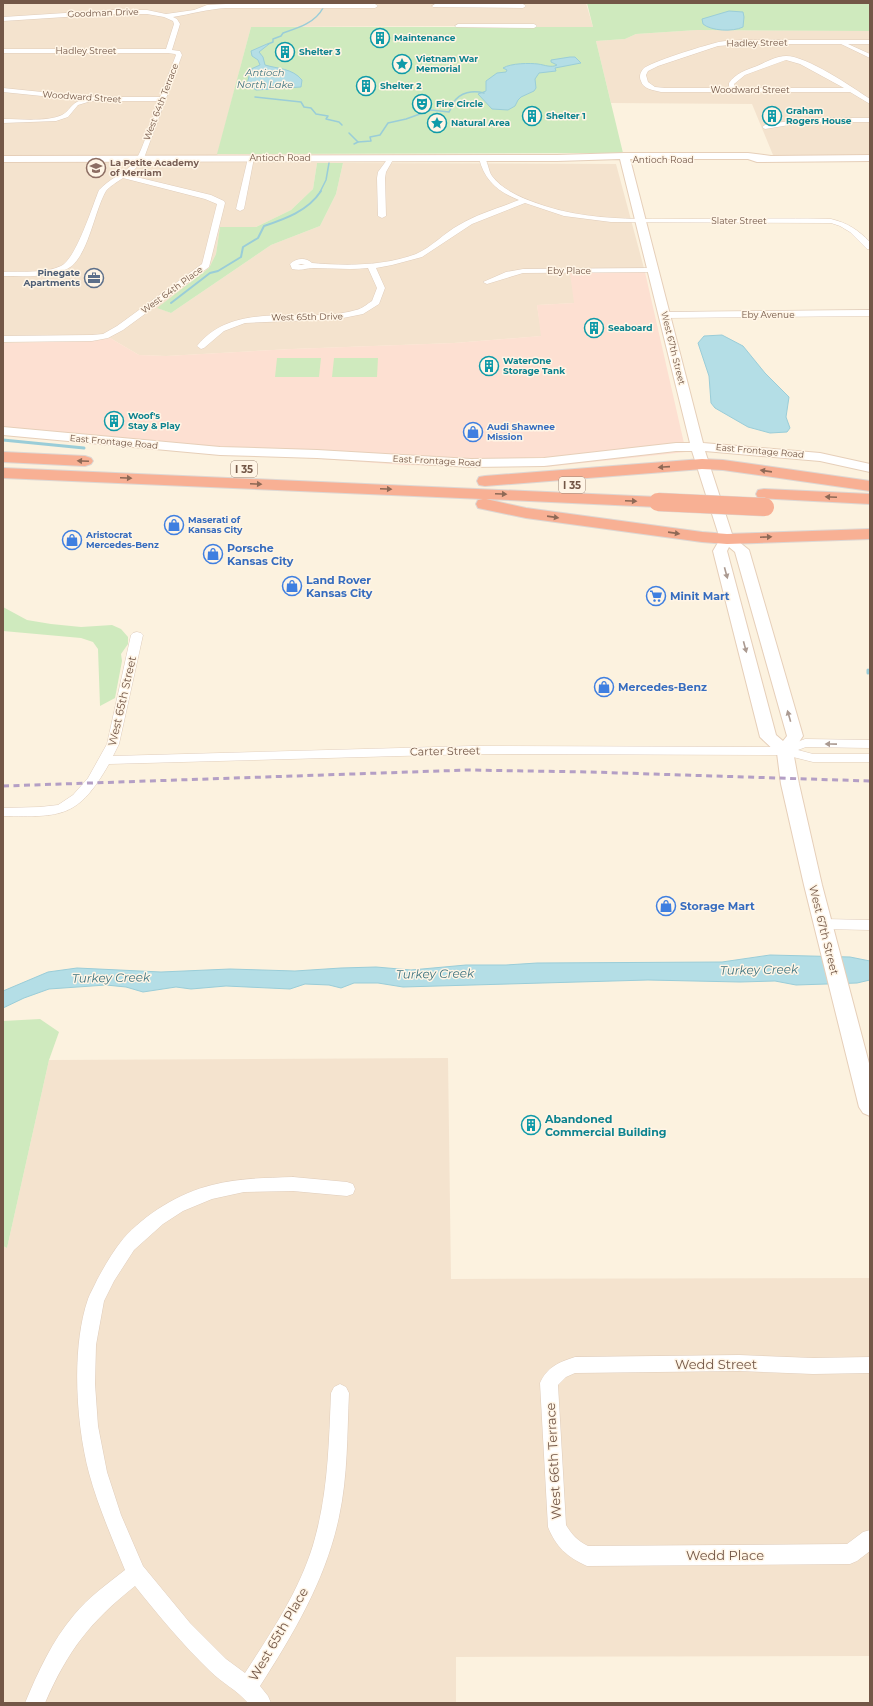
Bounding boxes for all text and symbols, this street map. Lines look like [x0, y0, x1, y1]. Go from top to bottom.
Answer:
street label: Goodman Drive [67, 6, 139, 19]
building icon: Maintenance [369, 27, 391, 49]
place label: Maintenance [394, 32, 456, 43]
street label: Hadley Street [726, 36, 788, 49]
building icon: Shelter 3 [274, 41, 296, 63]
street label: Hadley Street [56, 45, 117, 56]
place label: Shelter 3 [299, 46, 341, 57]
place icon: Vietnam War Memorial [391, 53, 413, 75]
place label: Vietnam War Memorial [415, 53, 478, 74]
street label: West 64th Terrace [141, 61, 180, 142]
water label: Antioch North Lake [237, 66, 293, 91]
building icon: Shelter 2 [355, 75, 377, 97]
place label: Shelter 2 [380, 80, 422, 91]
street label: Woodward Street [710, 84, 790, 95]
street label: Woodward Street [42, 88, 122, 105]
theatre icon: Fire Circle [411, 93, 433, 115]
place label: Fire Circle [436, 98, 484, 109]
building icon: Shelter 1 [521, 105, 543, 127]
building icon: Graham Rogers House [761, 105, 783, 127]
place label: Graham Rogers House [786, 105, 852, 126]
place label: Shelter 1 [546, 110, 586, 121]
place icon: Natural Area [426, 112, 448, 134]
place label: Natural Area [451, 117, 510, 128]
street label: Antioch Road [249, 152, 311, 163]
street label: Antioch Road [632, 154, 694, 165]
school or university icon: La Petite Academy of Merriam [85, 157, 107, 179]
place label: La Petite Academy of Merriam [110, 157, 199, 178]
street label: Slater Street [711, 215, 767, 226]
street label: West 64th Place [139, 263, 205, 316]
street label: Eby Place [547, 265, 591, 276]
place label: Pinegate Apartments [22, 267, 80, 288]
office icon: Pinegate Apartments [83, 267, 105, 289]
street label: Eby Avenue [741, 309, 795, 320]
street label: West 65th Drive [271, 310, 343, 323]
street label: West 67th Street [659, 310, 688, 386]
building icon: Seaboard [583, 317, 605, 339]
place label: Seaboard [608, 322, 652, 333]
building icon: WaterOne Storage Tank [478, 355, 500, 377]
place label: WaterOne Storage Tank [503, 355, 565, 376]
building icon: Woof's Stay & Play [103, 410, 125, 432]
place label: Woof's Stay & Play [128, 410, 181, 431]
shop icon: Audi Shawnee Mission [462, 421, 484, 443]
place label: Audi Shawnee Mission [486, 421, 555, 442]
street label: East Frontage Road [69, 432, 159, 451]
street label: East Frontage Road [715, 441, 805, 460]
street label: East Frontage Road [392, 453, 482, 468]
one-way arrow [77, 458, 89, 465]
road number: I 35 [231, 461, 257, 477]
one-way arrow [658, 463, 670, 470]
one-way arrow [760, 468, 772, 474]
one-way arrow [120, 475, 132, 482]
road number: I 35 [559, 477, 585, 493]
one-way arrow [250, 480, 262, 487]
one-way arrow [380, 486, 393, 492]
one-way arrow [495, 491, 507, 498]
one-way arrow [824, 494, 837, 500]
one-way arrow [625, 497, 637, 504]
shop icon: Maserati of Kansas City [163, 514, 185, 536]
place label: Maserati of Kansas City [188, 514, 243, 535]
one-way arrow [547, 514, 559, 520]
shop icon: Aristocrat Mercedes-Benz [61, 529, 83, 551]
place label: Aristocrat Mercedes-Benz [85, 529, 159, 550]
one-way arrow [668, 530, 680, 536]
one-way arrow [760, 534, 772, 541]
place label: Porsche Kansas City [227, 541, 294, 568]
shop icon: Porsche Kansas City [202, 543, 224, 565]
one-way arrow [723, 568, 729, 580]
place label: Land Rover Kansas City [306, 573, 373, 600]
shop icon: Land Rover Kansas City [281, 575, 303, 597]
supermarket icon: Minit Mart [645, 585, 667, 607]
place label: Minit Mart [670, 589, 730, 603]
one-way arrow [743, 641, 749, 653]
street label: West 65th Street [105, 654, 139, 747]
shop icon: Mercedes-Benz [593, 676, 615, 698]
place label: Mercedes-Benz [618, 680, 707, 694]
one-way arrow [786, 710, 792, 722]
one-way arrow [824, 741, 837, 747]
street label: Carter Street [410, 743, 481, 759]
street label: West 67th Street [806, 884, 842, 977]
shop icon: Storage Mart [655, 895, 677, 917]
place label: Storage Mart [680, 899, 755, 913]
water label: Turkey Creek [720, 961, 799, 978]
water label: Turkey Creek [396, 965, 475, 982]
water label: Turkey Creek [72, 969, 151, 986]
place label: Abandoned Commercial Building [544, 1112, 667, 1139]
building icon: Abandoned Commercial Building [520, 1114, 542, 1136]
street label: Wedd Street [675, 1356, 757, 1372]
street label: West 66th Terrace [542, 1402, 564, 1520]
street label: Wedd Place [686, 1547, 764, 1563]
street label: West 65th Place [245, 1584, 311, 1683]

